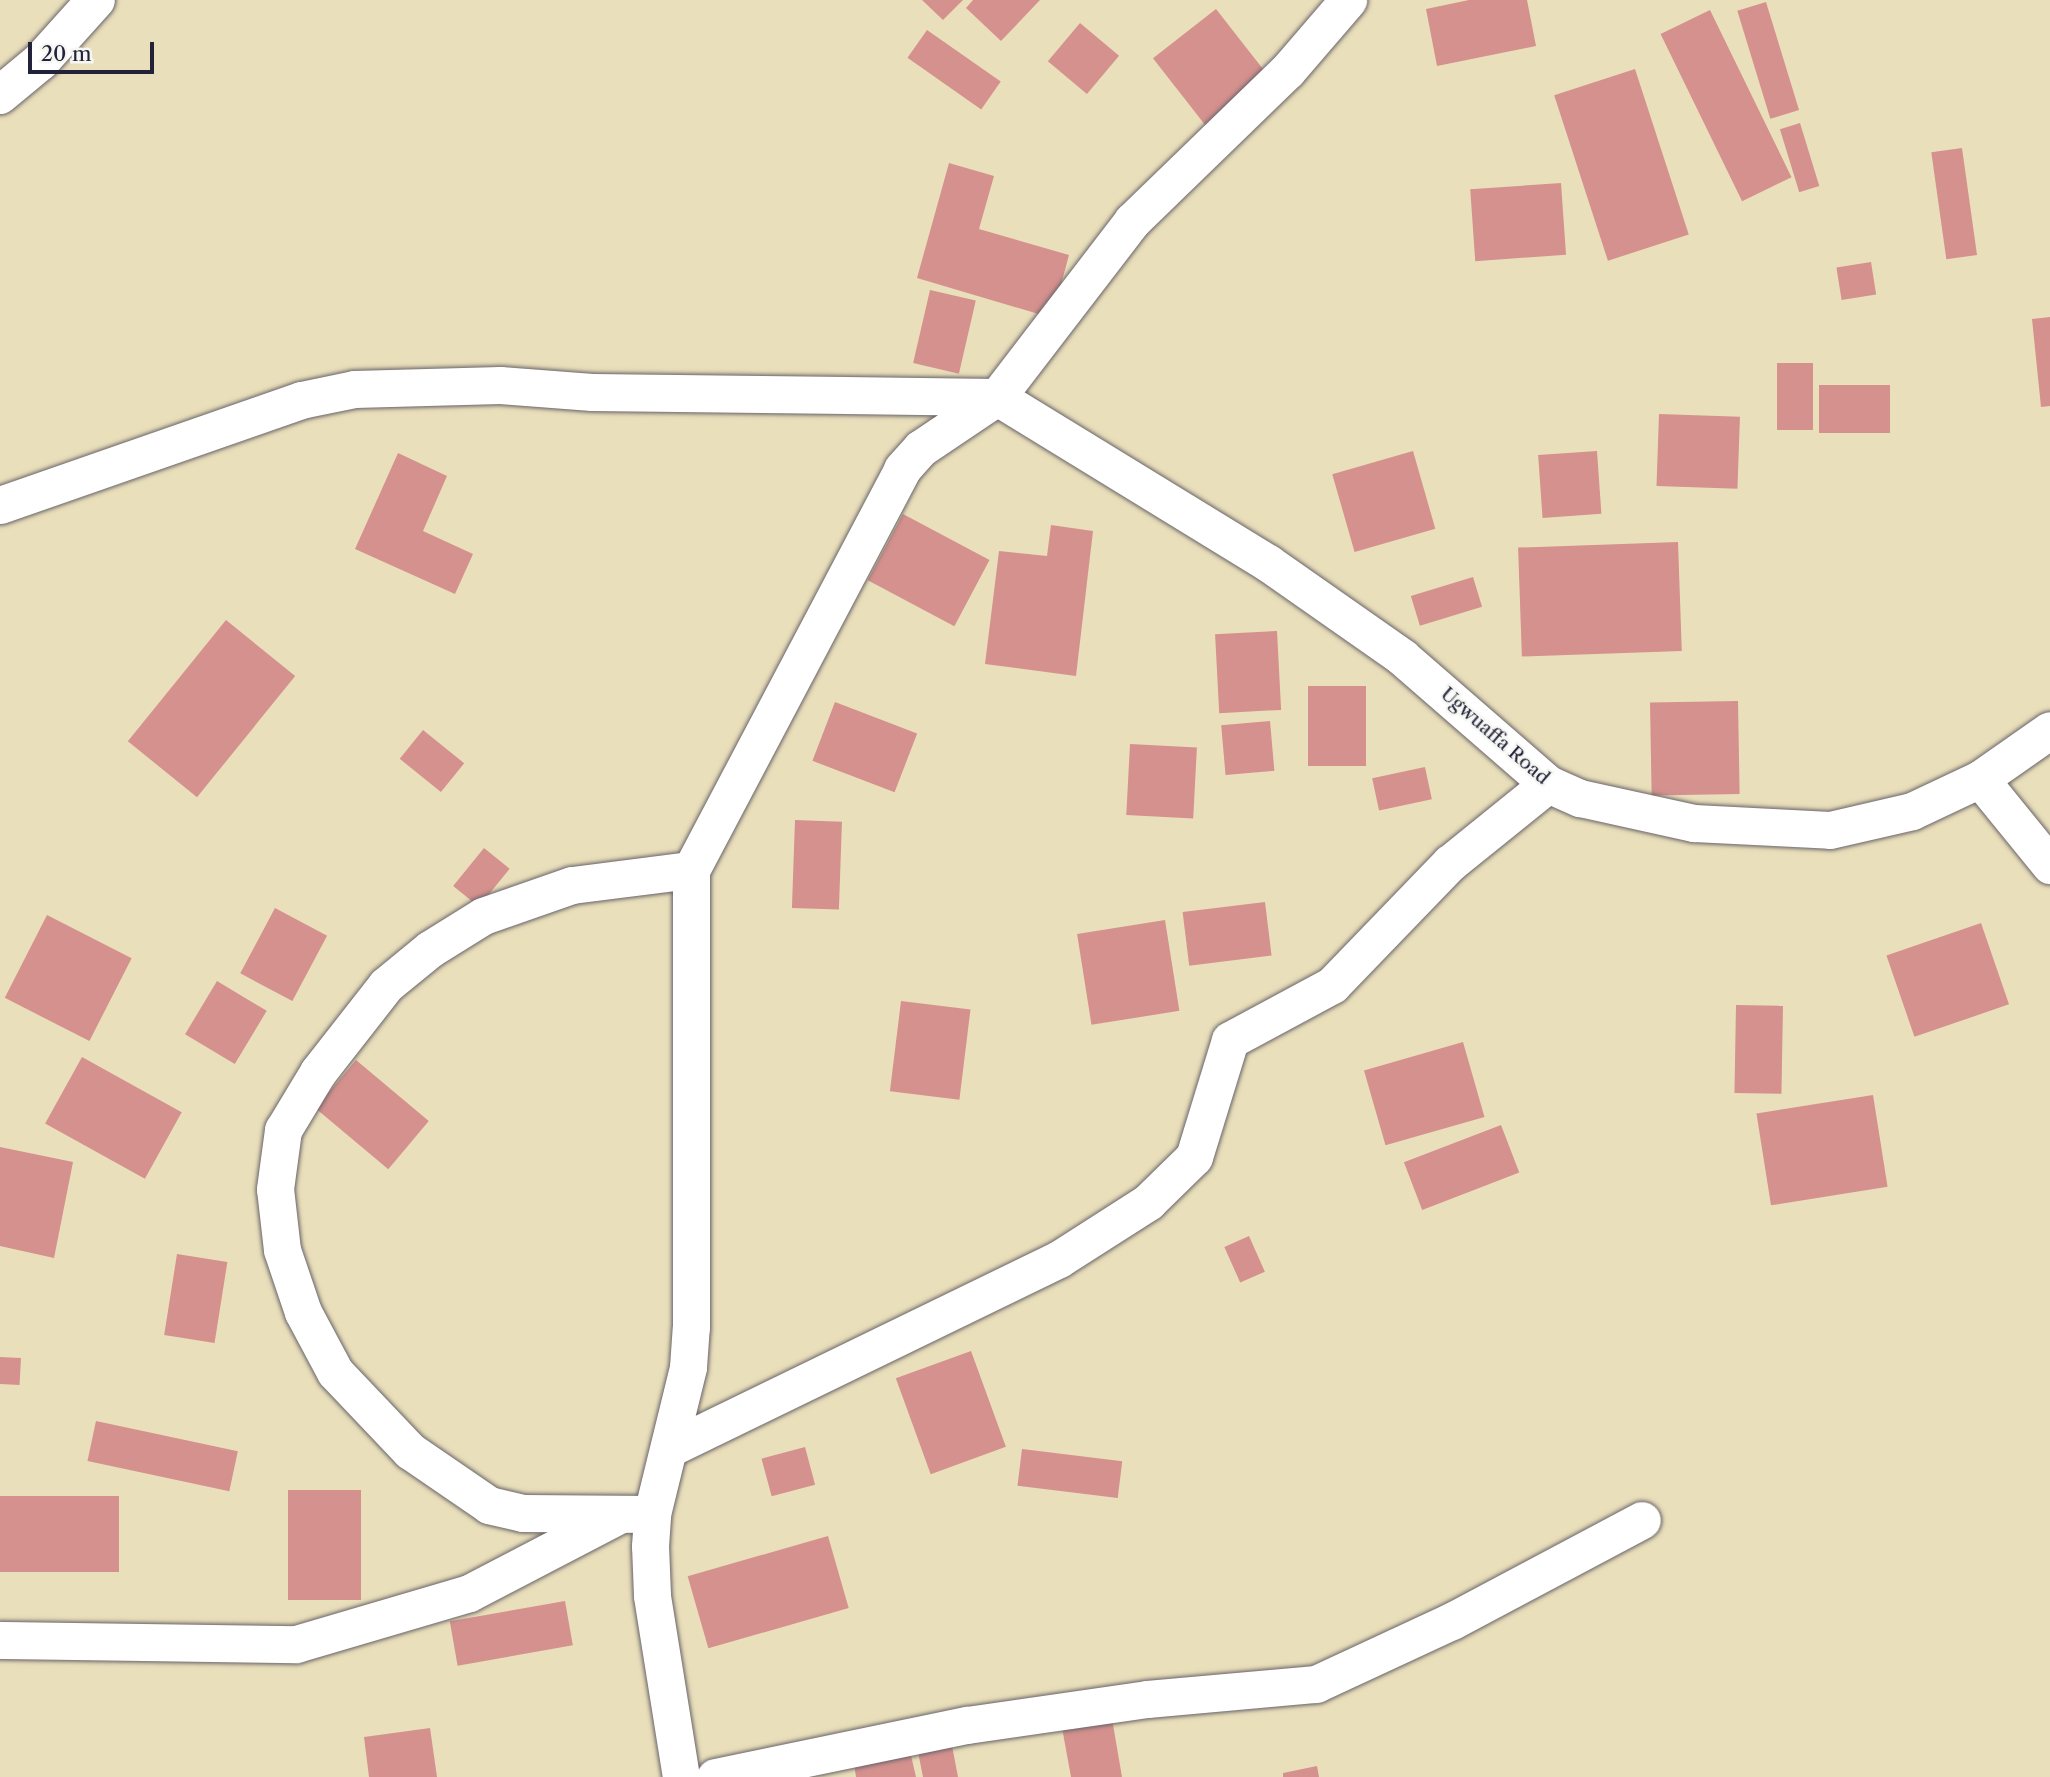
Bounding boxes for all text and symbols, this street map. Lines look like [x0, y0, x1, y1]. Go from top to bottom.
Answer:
scale bar [32, 28, 158, 72]
text: 20 m [41, 41, 92, 66]
street label: Ugwuaffa Road [1436, 683, 1554, 789]

